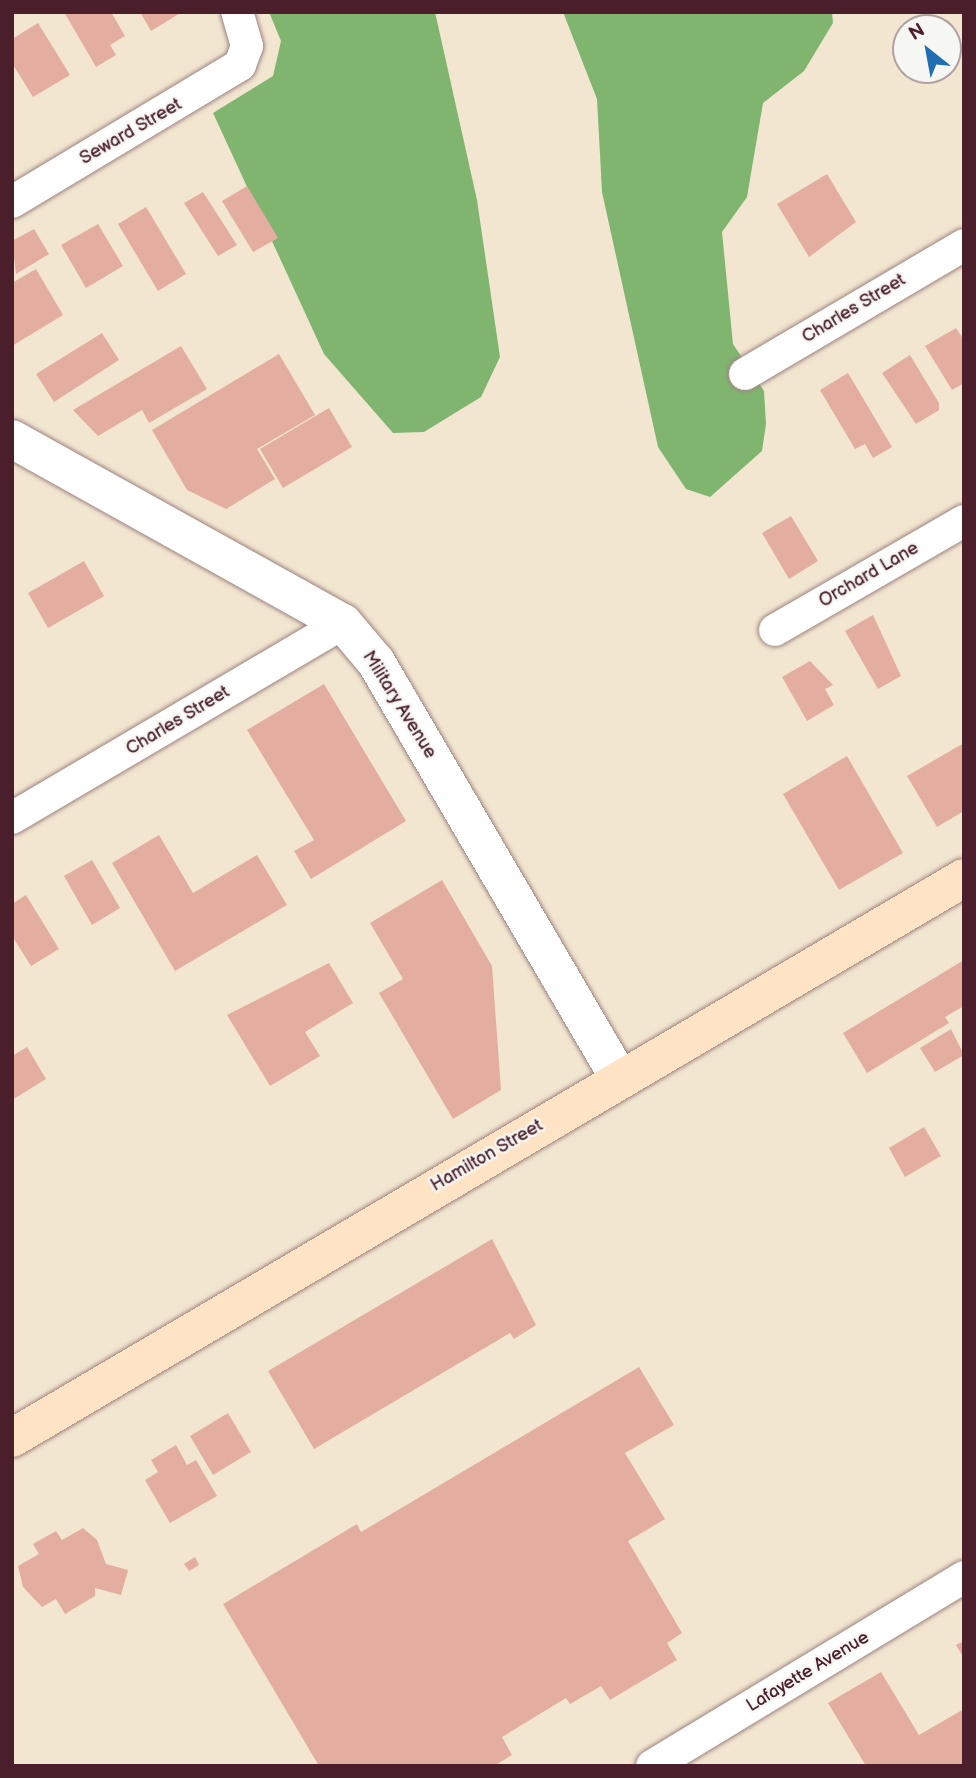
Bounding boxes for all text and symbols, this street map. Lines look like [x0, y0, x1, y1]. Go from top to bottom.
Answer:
north arrow [892, 14, 962, 84]
text: N [905, 19, 929, 46]
street label: Seward Street [76, 94, 186, 170]
street label: Charles Street [798, 270, 910, 348]
street label: Orchard Lane [815, 538, 923, 612]
street label: Military Avenue [357, 647, 441, 763]
street label: Charles Street [122, 682, 234, 760]
street label: Hamilton Street [427, 1115, 547, 1197]
street label: Lafayette Avenue [743, 1627, 873, 1717]

